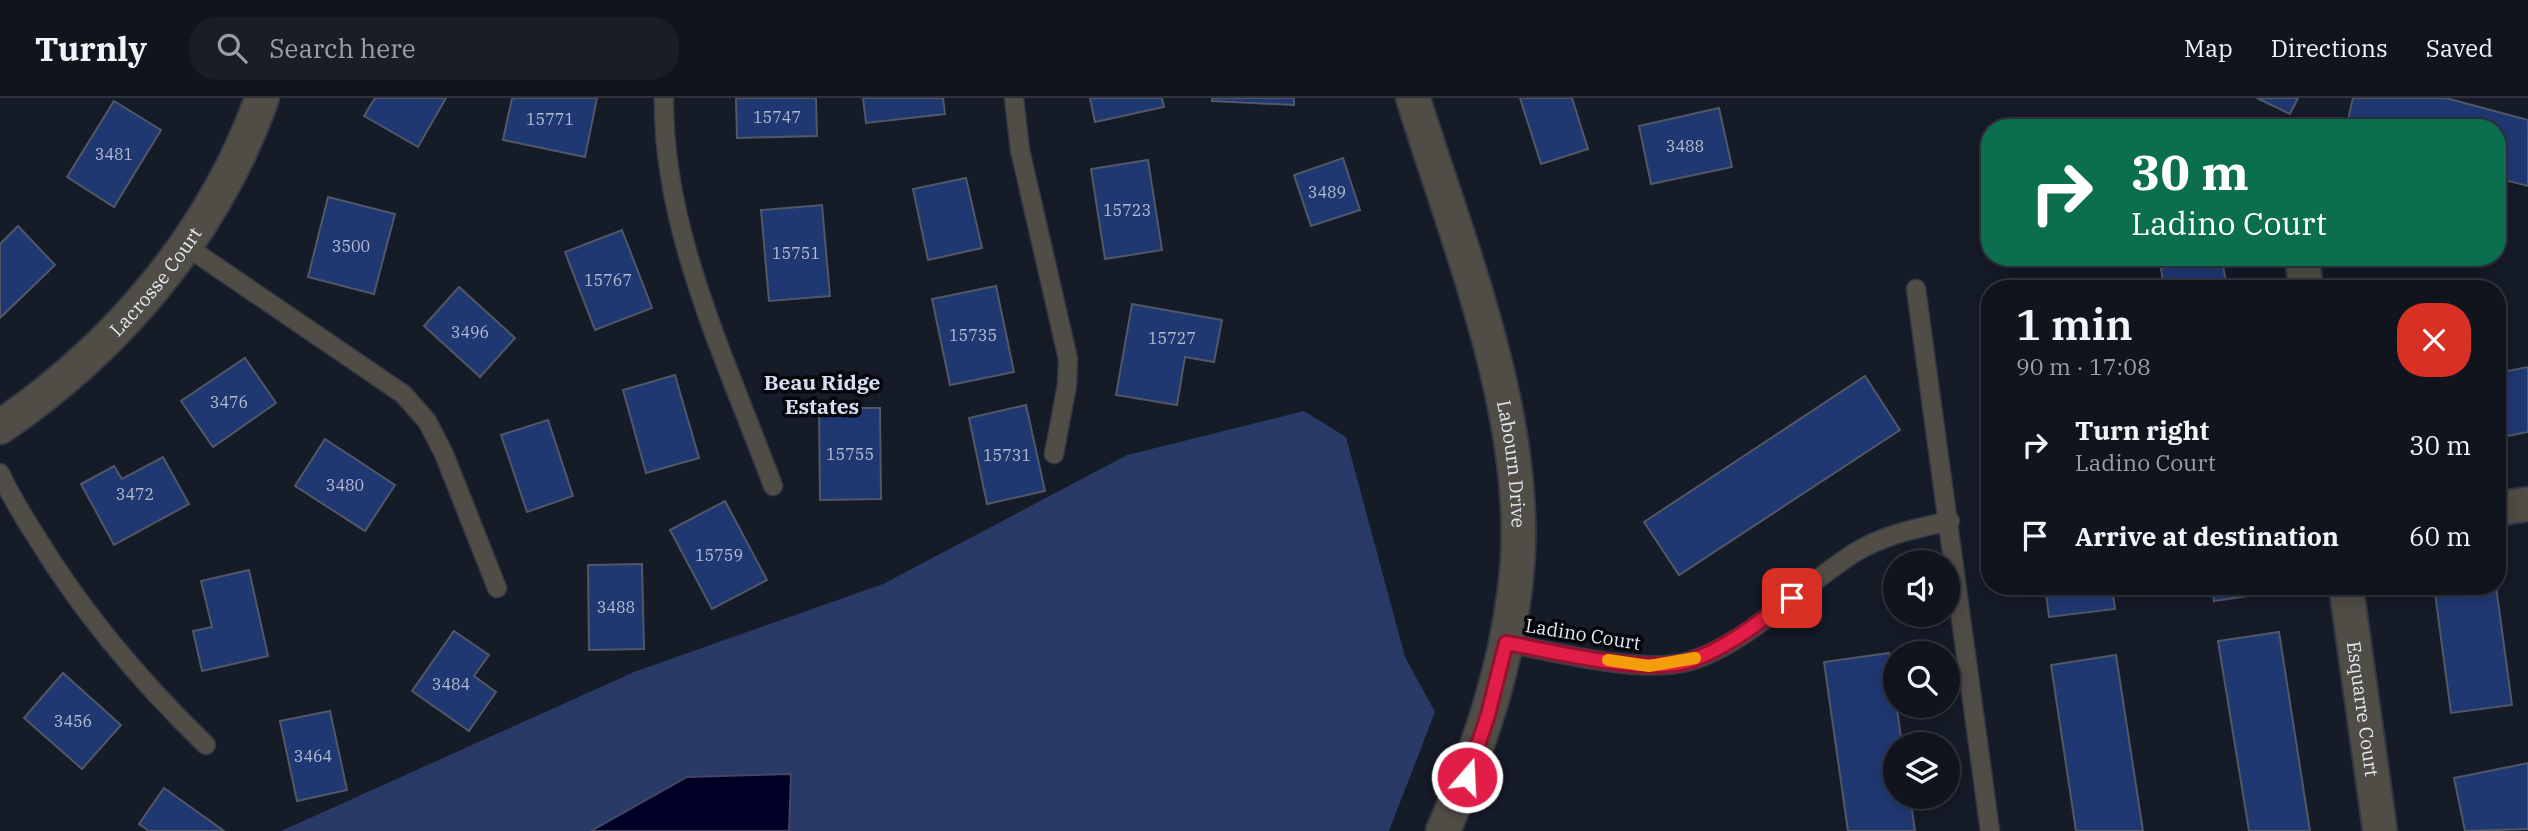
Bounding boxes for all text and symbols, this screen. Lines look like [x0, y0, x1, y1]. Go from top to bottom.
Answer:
search box [189, 17, 679, 80]
text: Turnly [35, 27, 147, 70]
icon: search [213, 29, 251, 67]
text: Search here [269, 31, 416, 65]
text: Map [2184, 32, 2233, 64]
text: Directions [2271, 32, 2388, 64]
text: Saved [2426, 32, 2493, 64]
house number: 15747 [753, 107, 801, 127]
house number: 15771 [526, 109, 574, 129]
house number: 3488 [1666, 136, 1704, 156]
text: 30 m [2131, 140, 2249, 203]
house number: 3481 [95, 144, 133, 164]
icon: right [2016, 147, 2107, 238]
house number: 3489 [1308, 182, 1346, 202]
house number: 15723 [1103, 200, 1151, 220]
text: Ladino Court [2131, 202, 2327, 244]
street label: Lacrosse Court [104, 222, 207, 341]
house number: 3500 [332, 236, 370, 256]
house number: 15751 [772, 243, 820, 263]
house number: 15767 [584, 270, 632, 290]
text: 1 min [2016, 297, 2133, 352]
button: close [2397, 303, 2471, 377]
house number: 3496 [451, 322, 489, 342]
house number: 15735 [949, 325, 997, 345]
house number: 15727 [1148, 328, 1196, 348]
text: 90 m · 17:08 [2016, 351, 2151, 381]
district label: Beau Ridge Estates [764, 368, 880, 420]
house number: 3476 [210, 392, 248, 412]
street label: Labourn Drive [1492, 398, 1531, 528]
text: Turn right [2075, 413, 2209, 447]
icon: right [2016, 426, 2054, 464]
text: 30 m [2409, 428, 2471, 462]
house number: 15755 [826, 444, 874, 464]
house number: 15731 [983, 445, 1031, 465]
text: Ladino Court [2075, 447, 2216, 477]
house number: 3480 [326, 475, 364, 495]
house number: 3472 [116, 484, 154, 504]
icon: arrive [2016, 517, 2054, 555]
text: Arrive at destination [2075, 519, 2339, 553]
text: 60 m [2409, 519, 2471, 553]
house number: 15759 [695, 545, 743, 565]
map controls [1883, 550, 1960, 809]
button: sound [1883, 550, 1960, 627]
pin [1762, 568, 1822, 628]
icon: arrive [1773, 579, 1811, 617]
house number: 3488 [597, 597, 635, 617]
street label: Ladino Court [1524, 613, 1643, 655]
street label: Esquarre Court [2342, 640, 2384, 778]
button: search [1883, 641, 1960, 718]
house number: 3484 [432, 674, 470, 694]
house number: 3456 [54, 711, 92, 731]
button: layers [1883, 732, 1960, 809]
position arrow [1430, 740, 1504, 814]
house number: 3464 [294, 746, 332, 766]

